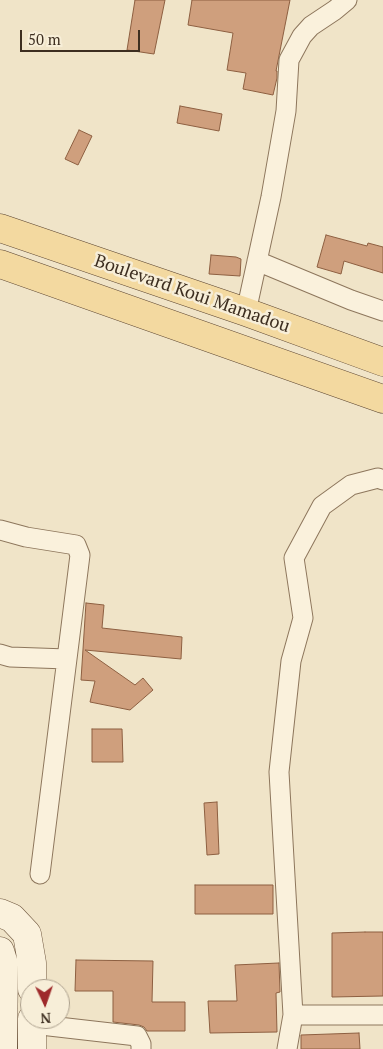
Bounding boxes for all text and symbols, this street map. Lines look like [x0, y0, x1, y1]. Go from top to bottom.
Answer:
scale bar [22, 20, 142, 52]
text: 50 m [28, 29, 61, 49]
street label: Boulevard Koui Mamadou [91, 250, 293, 338]
north arrow [20, 979, 70, 1029]
text: N [40, 1009, 52, 1028]

